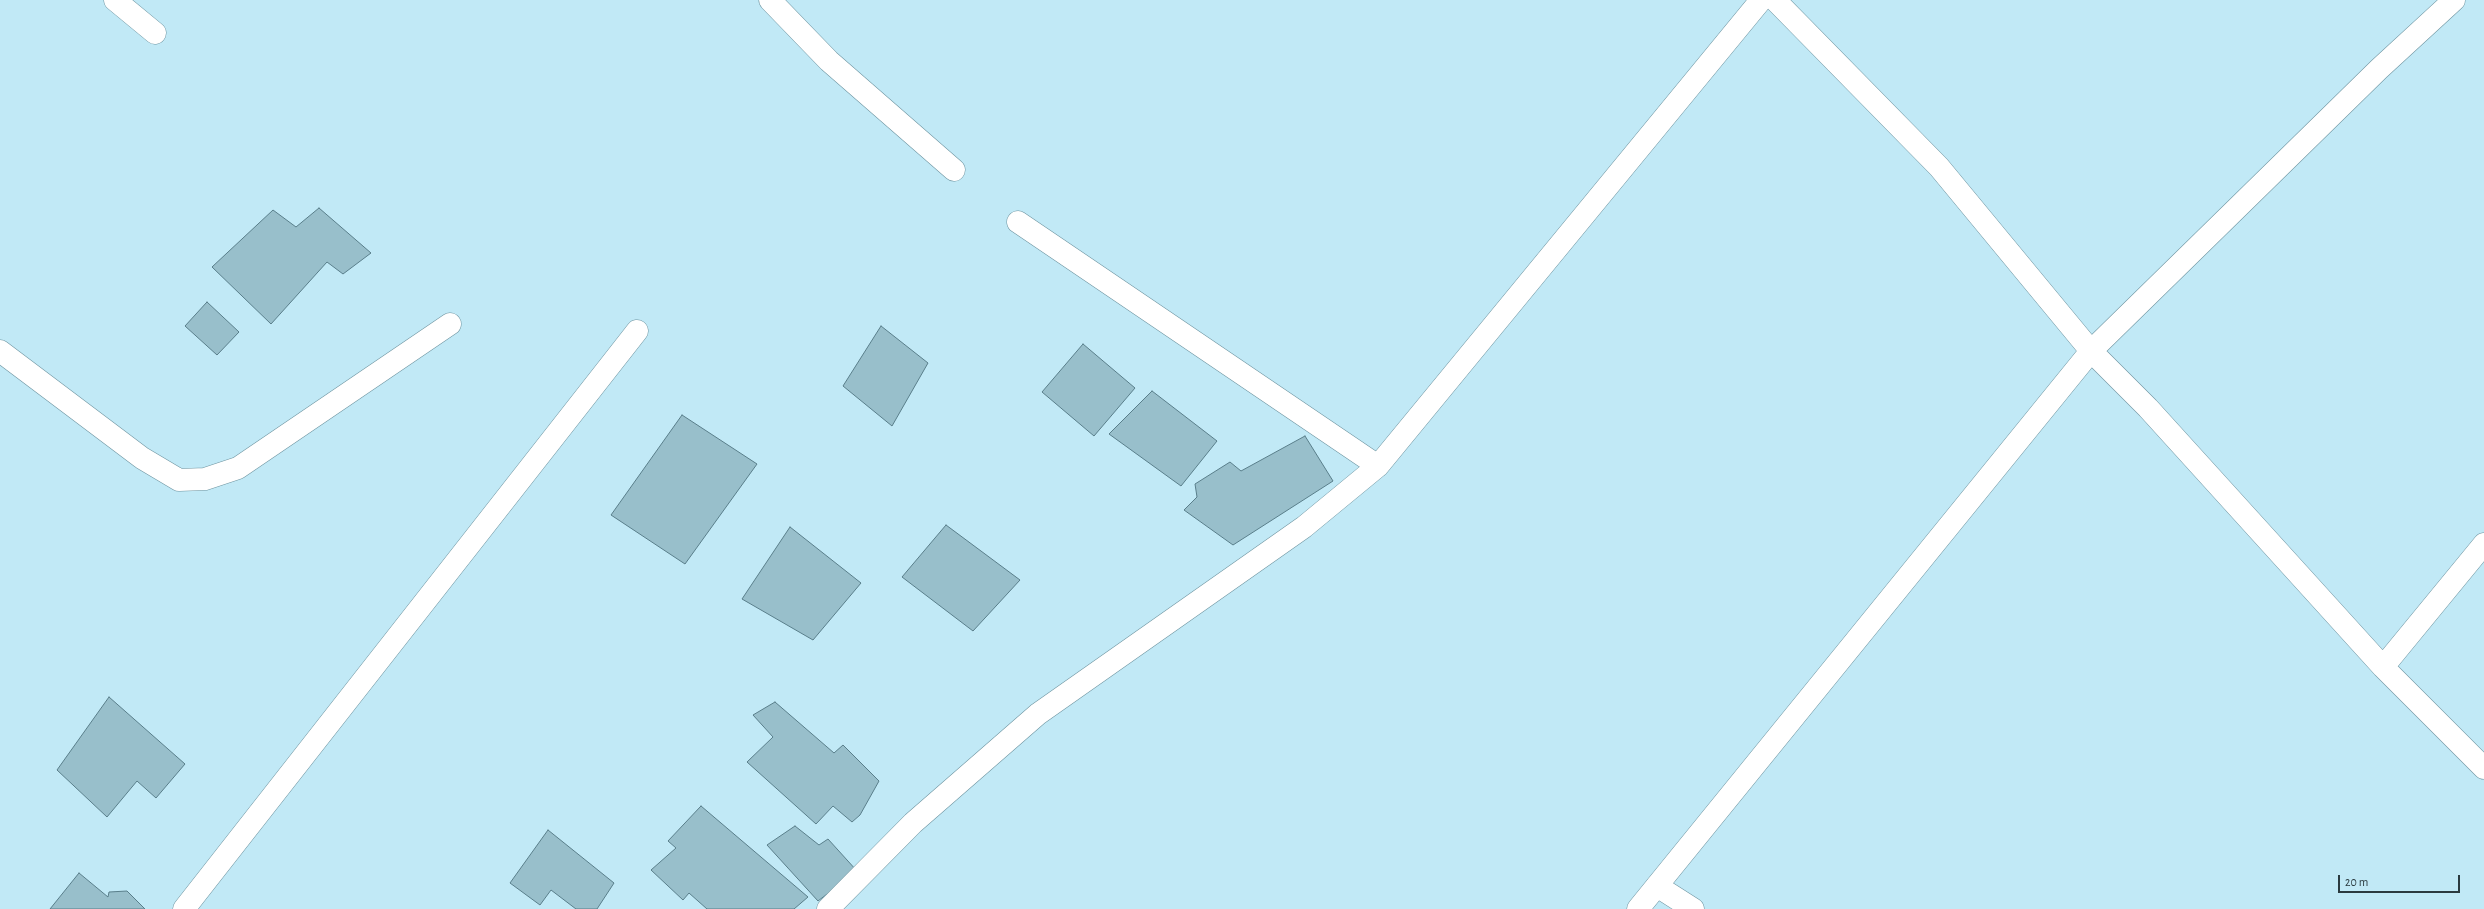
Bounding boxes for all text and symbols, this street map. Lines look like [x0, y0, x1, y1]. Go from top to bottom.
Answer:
scale bar [2340, 867, 2462, 893]
text: 20 m [2345, 876, 2368, 888]

